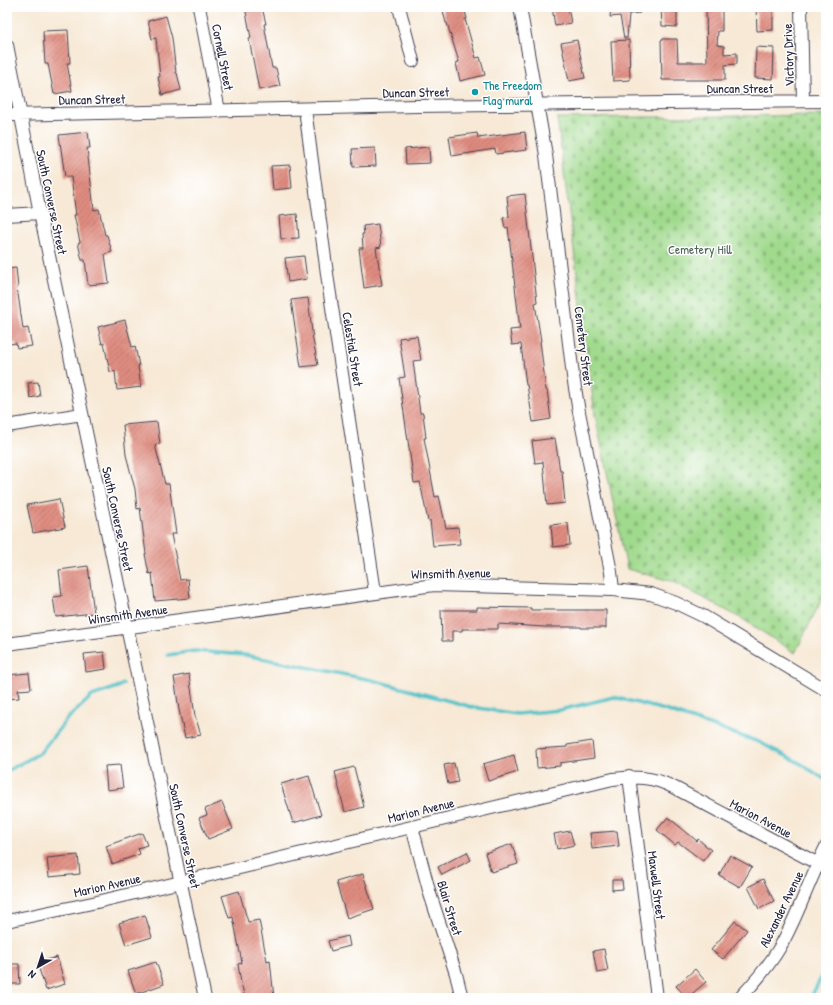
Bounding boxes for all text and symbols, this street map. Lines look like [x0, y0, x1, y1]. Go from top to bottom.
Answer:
street label: Cornell Street [208, 22, 238, 92]
street label: Victory Drive [778, 23, 798, 87]
place label: The Freedom Flag mural [482, 76, 542, 109]
street label: Duncan Street [707, 79, 774, 97]
street label: Duncan Street [383, 82, 450, 102]
marker: The Freedom Flag mural [470, 87, 480, 97]
street label: Duncan Street [59, 89, 126, 109]
street label: South Converse Street [32, 148, 72, 256]
park label: Cemetery Hill [668, 240, 732, 258]
street label: Cemetery Street [570, 305, 598, 387]
street label: Celestial Street [338, 310, 368, 388]
street label: South Converse Street [98, 465, 138, 573]
street label: Winsmith Avenue [411, 563, 491, 583]
street label: Winsmith Avenue [87, 600, 169, 628]
street label: South Converse Street [165, 782, 205, 890]
street label: Marion Avenue [386, 793, 456, 827]
street label: Marion Avenue [727, 794, 795, 842]
street label: Maxwell Street [644, 850, 670, 921]
street label: Alexander Avenue [755, 868, 807, 950]
street label: Marion Avenue [72, 869, 142, 901]
street label: Blair Street [433, 878, 467, 938]
north arrow [18, 947, 58, 987]
text: N [25, 967, 38, 982]

